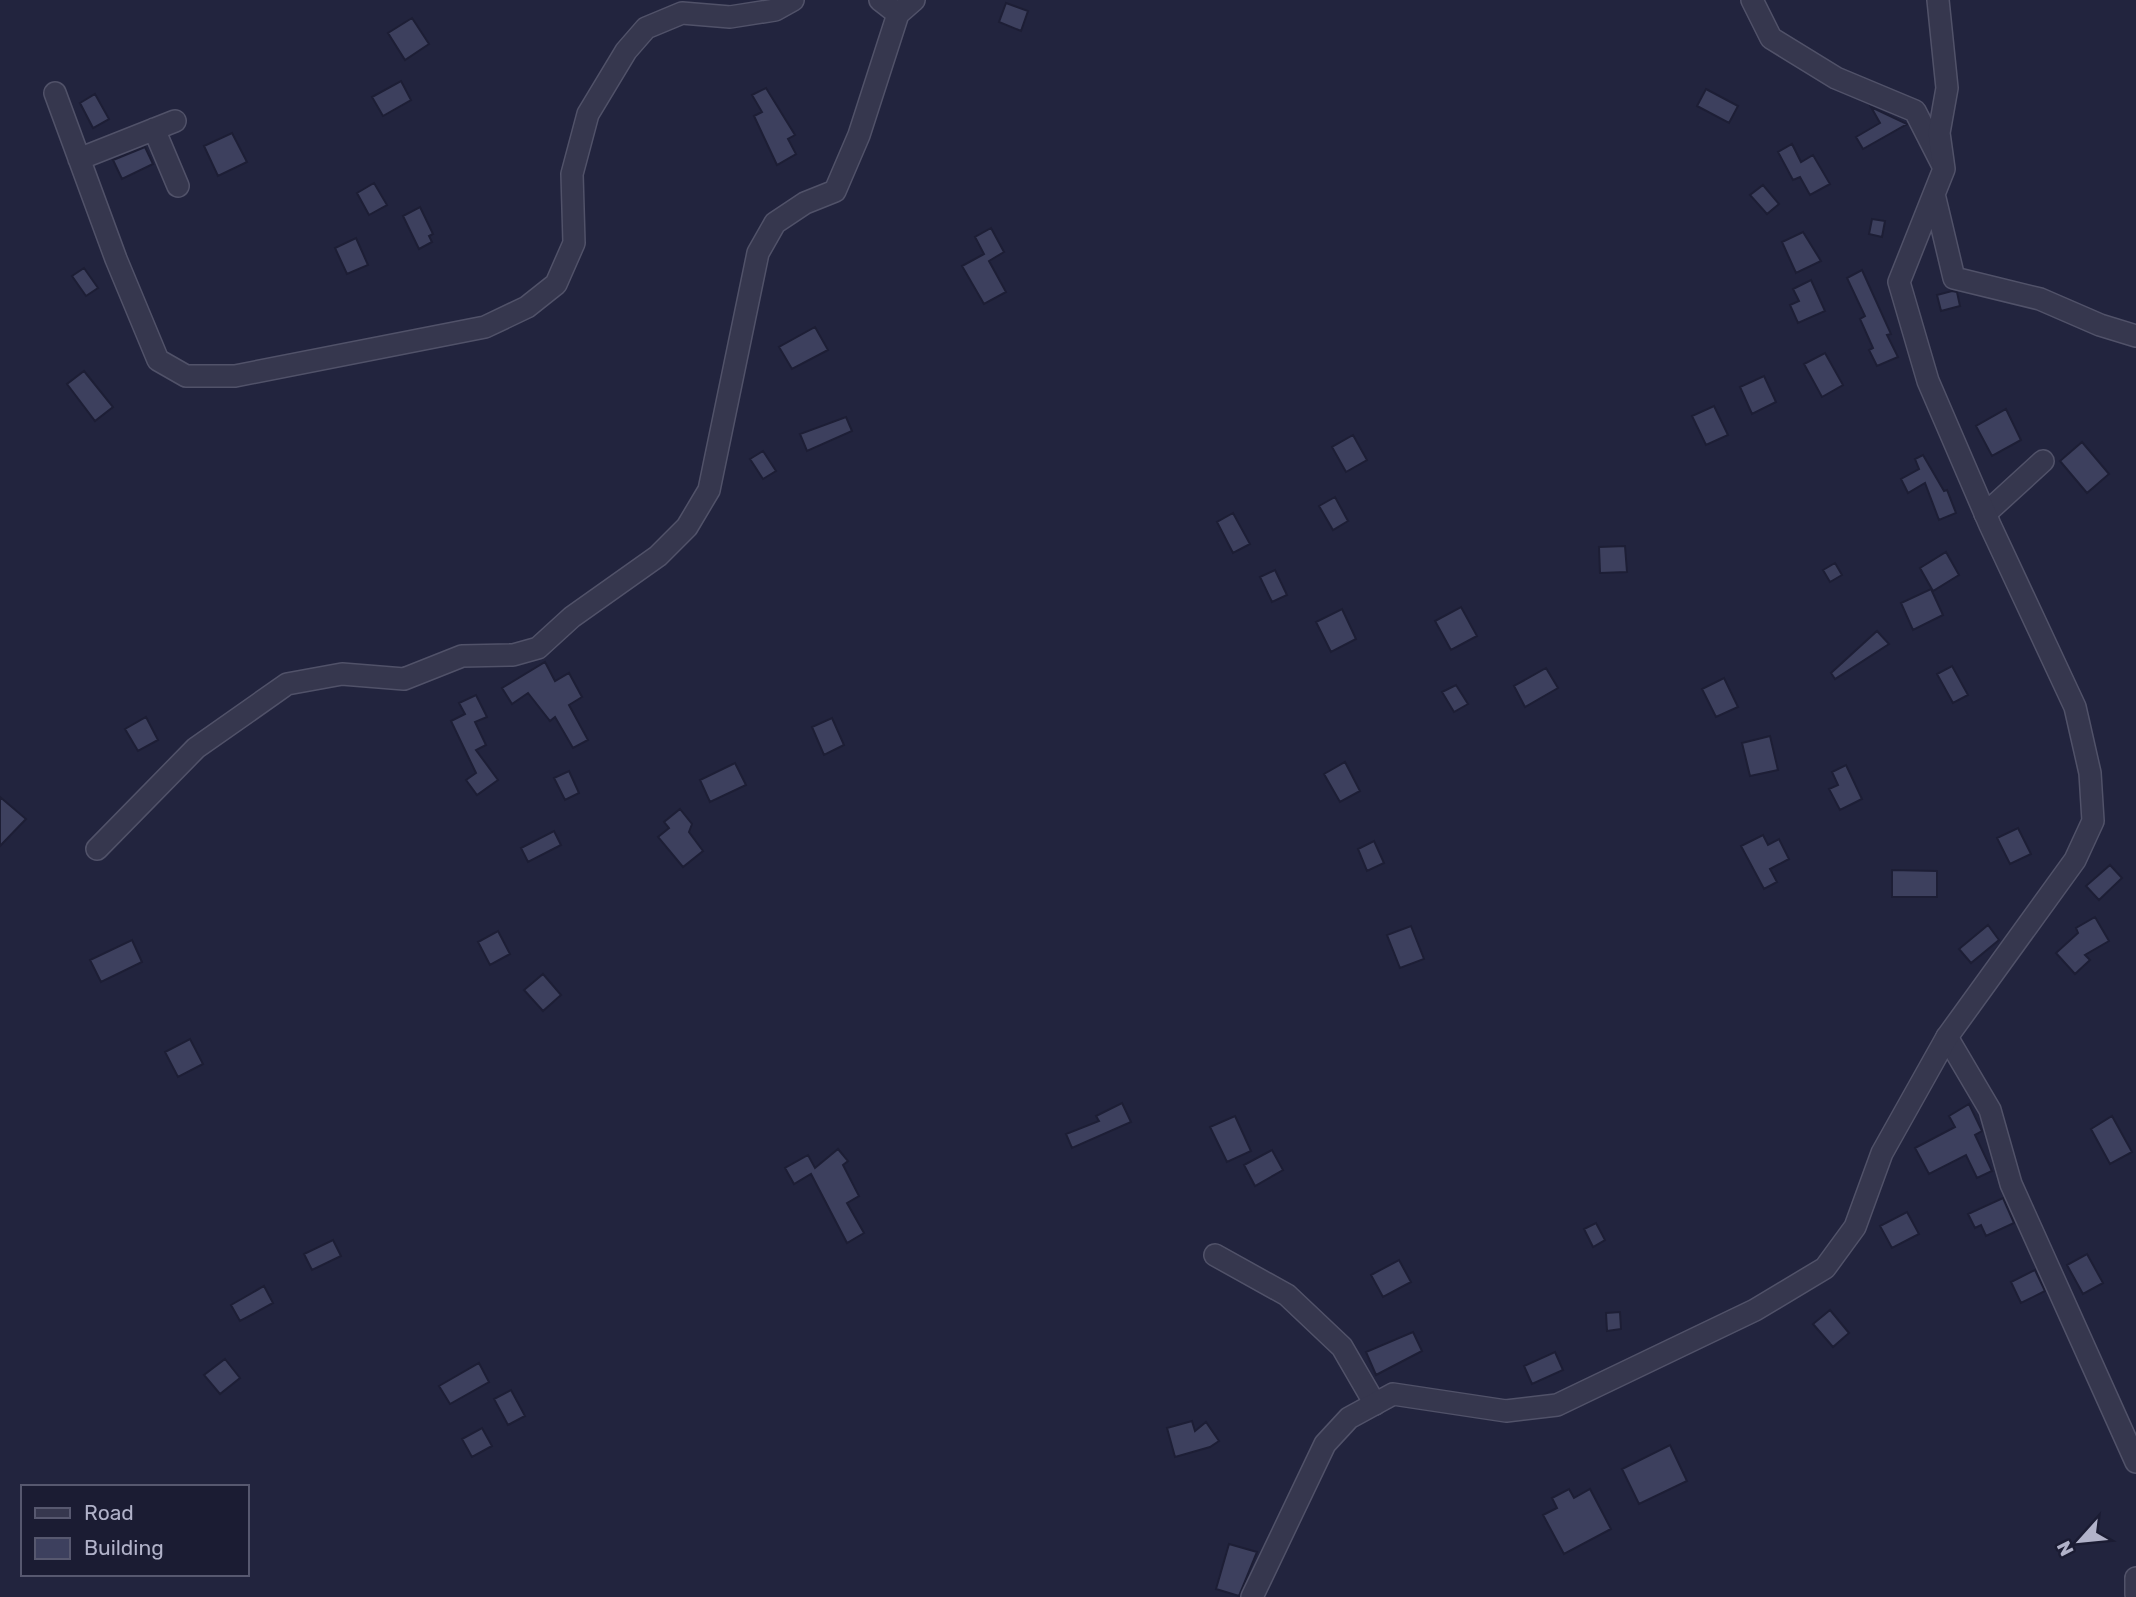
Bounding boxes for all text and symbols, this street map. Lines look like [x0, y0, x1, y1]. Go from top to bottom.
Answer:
legend [21, 1485, 248, 1576]
text: Road [84, 1500, 134, 1525]
north arrow [2045, 1506, 2115, 1576]
text: Building [84, 1535, 164, 1560]
text: N [2052, 1537, 2079, 1560]

